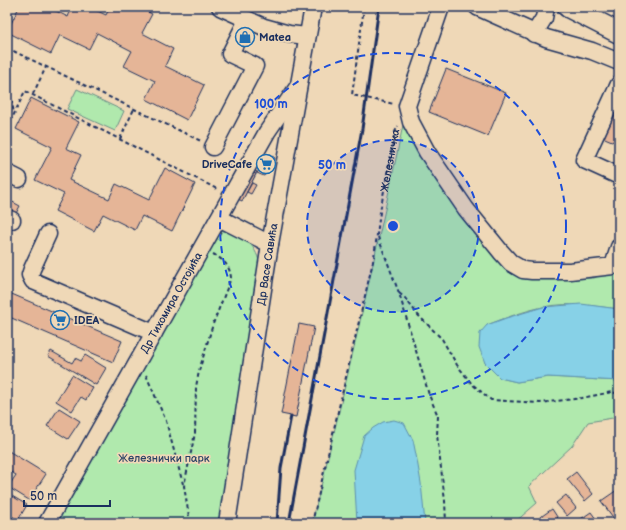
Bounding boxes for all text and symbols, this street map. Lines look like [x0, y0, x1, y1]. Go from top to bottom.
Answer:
shop icon: Matea [234, 26, 256, 48]
place label: Matea [259, 31, 291, 44]
text: 100 m [254, 97, 288, 112]
street label: Железничка [377, 127, 402, 193]
supermarket icon: DriveCafe [255, 153, 277, 175]
place label: DriveCafe [202, 158, 252, 171]
text: 50 m [318, 158, 346, 173]
centre of rings [386, 219, 400, 233]
street label: Др Васе Савића [254, 222, 280, 306]
street label: Др Тихомира Остојића [137, 249, 205, 355]
supermarket icon: IDEA [49, 309, 71, 331]
place label: IDEA [74, 314, 100, 327]
park label: Железнички парк [118, 452, 210, 465]
scale bar [24, 482, 110, 508]
text: 50 m [30, 489, 57, 504]

